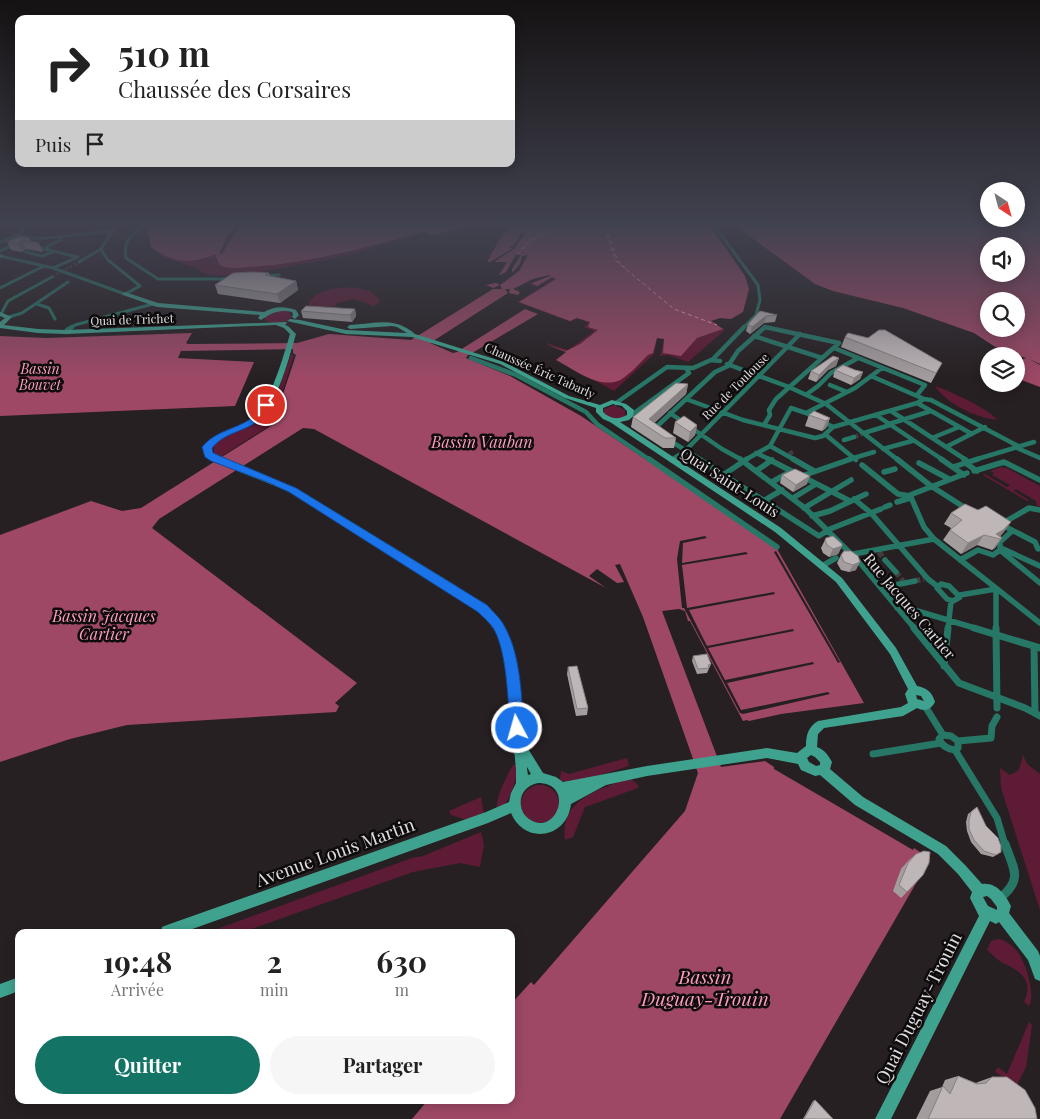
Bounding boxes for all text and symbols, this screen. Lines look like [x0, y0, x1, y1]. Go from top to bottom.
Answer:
text: 510 m [118, 29, 210, 76]
icon: right [35, 35, 100, 100]
text: Chaussée des Corsaires [118, 74, 351, 104]
icon: arrive [81, 130, 109, 158]
text: Puis [35, 131, 71, 157]
north arrow [980, 182, 1025, 228]
map controls [980, 182, 1025, 392]
button: sound [980, 237, 1025, 282]
button: search [980, 292, 1025, 337]
street label: Quai de Trichet [90, 310, 175, 328]
street label: Chaussée Éric Tabarly [482, 338, 598, 402]
button: layers [980, 347, 1025, 392]
street label: Rue de Toulouse [698, 349, 772, 423]
water label: Bassin Bouvet [18, 359, 62, 394]
pin [245, 384, 287, 426]
icon: arrive [252, 391, 280, 419]
water label: Bassin Vauban [430, 431, 533, 452]
street label: Quai Saint-Louis [677, 443, 783, 521]
street label: Rue Jacques Cartier [860, 549, 961, 664]
water label: Bassin Jacques Cartier [51, 605, 156, 644]
position arrow [490, 701, 542, 753]
street label: Avenue Louis Martin [251, 812, 418, 892]
street label: Quai Duguay-Trouin [869, 928, 967, 1088]
text: 19:48 [103, 941, 172, 981]
text: 2 [266, 941, 282, 981]
text: 630 [376, 941, 427, 981]
water label: Bassin Duguay-Trouin [640, 963, 769, 1011]
text: Arrivée [111, 979, 164, 1000]
text: min [260, 979, 289, 1000]
text: m [395, 979, 409, 1000]
button: Quitter [35, 1036, 260, 1094]
button: Partager [270, 1036, 495, 1094]

